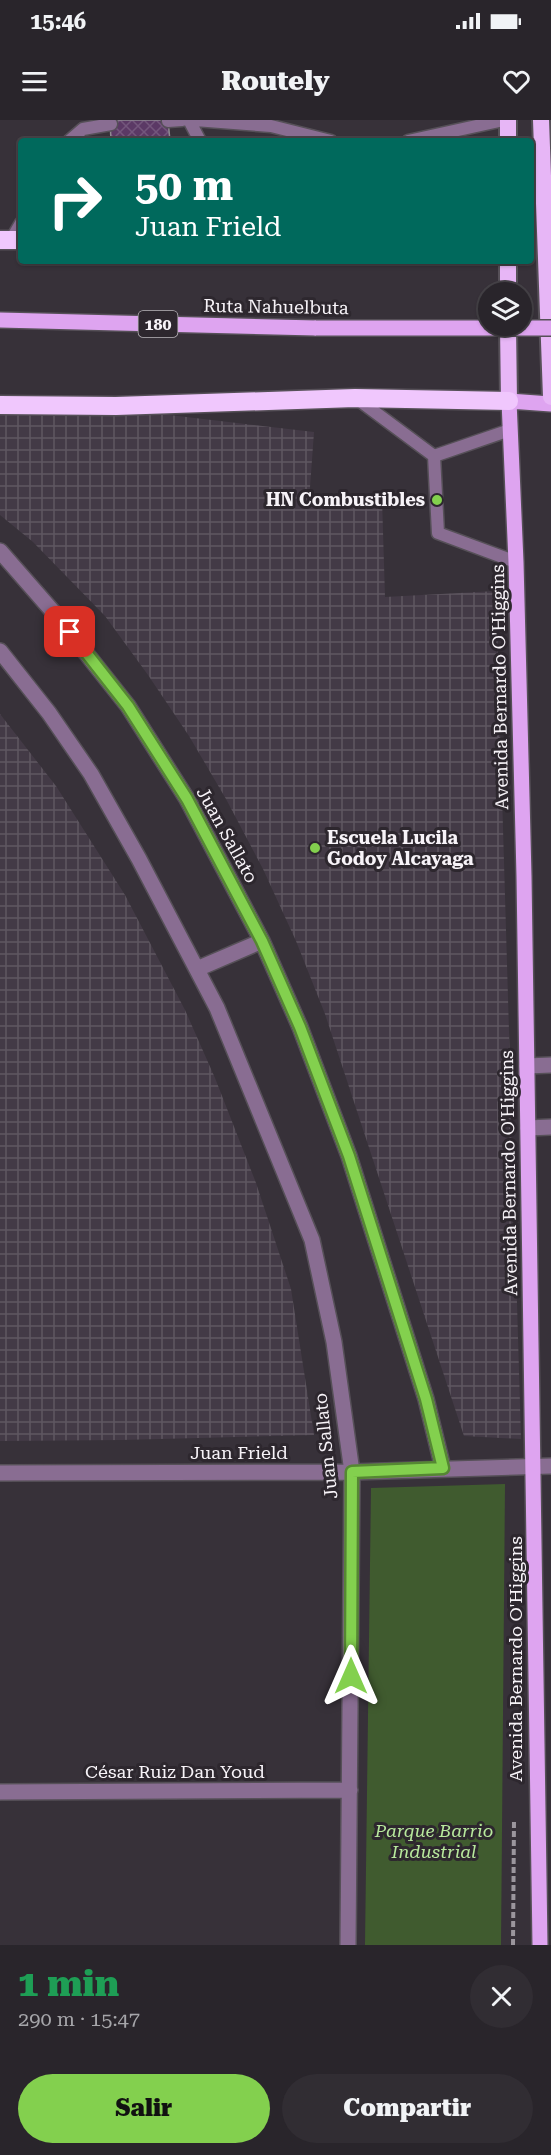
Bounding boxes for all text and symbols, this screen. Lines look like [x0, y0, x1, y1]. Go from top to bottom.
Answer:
text: 15:46 [30, 9, 86, 34]
icon: menu [18, 65, 51, 98]
text: Routely [221, 65, 330, 97]
icon: heart [500, 65, 533, 98]
text: 50 m [135, 161, 233, 210]
icon: right [36, 162, 114, 240]
text: Juan Frield [135, 211, 281, 243]
map controls [478, 282, 532, 336]
button: layers [478, 282, 532, 336]
street label: Ruta Nahuelbuta [203, 295, 349, 318]
road number: 180 [138, 311, 178, 337]
place label: HN Combustibles [266, 489, 425, 510]
marker: HN Combustibles [430, 493, 444, 507]
street label: Avenida Bernardo O'Higgins [487, 564, 512, 810]
pin [44, 606, 95, 657]
icon: arrive [53, 615, 86, 648]
street label: Juan Sallato [192, 783, 262, 886]
place label: Escuela Lucila Godoy Alcayaga [327, 827, 474, 869]
marker: Escuela Lucila Godoy Alcayaga [308, 841, 322, 855]
street label: Avenida Bernardo O'Higgins [496, 1050, 521, 1296]
street label: Juan Sallato [309, 1392, 342, 1500]
street label: Juan Frield [190, 1442, 288, 1463]
street label: Avenida Bernardo O'Higgins [505, 1536, 526, 1782]
position arrow [319, 1644, 383, 1708]
street label: César Ruiz Dan Youd [85, 1761, 265, 1782]
park label: Parque Barrio Industrial [374, 1820, 493, 1862]
text: 1 min [18, 1963, 119, 2005]
button: close [470, 1965, 533, 2028]
text: 290 m · 15:47 [18, 2007, 140, 2031]
button: Salir [18, 2074, 270, 2143]
button: Compartir [282, 2074, 533, 2143]

